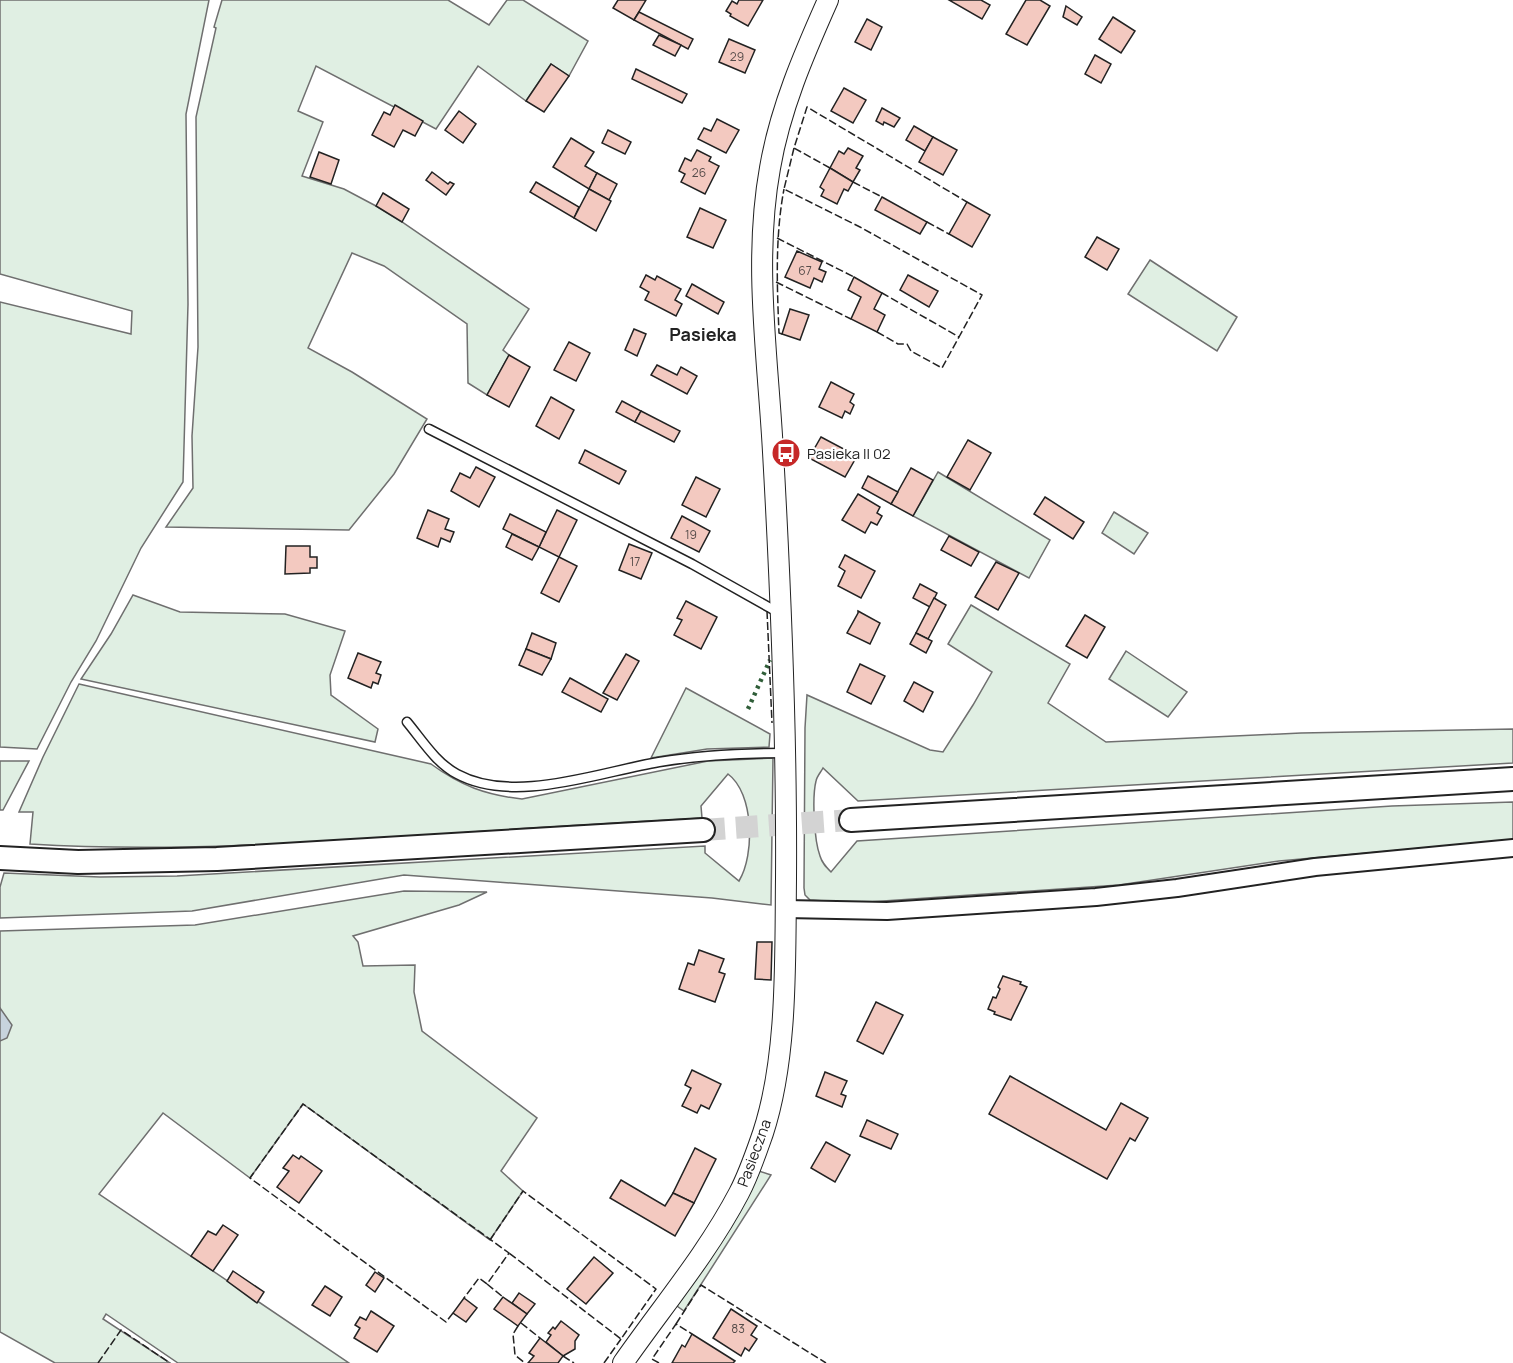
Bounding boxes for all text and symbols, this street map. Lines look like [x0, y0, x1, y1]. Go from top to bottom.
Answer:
house number: 29 [730, 48, 744, 65]
house number: 26 [692, 164, 706, 181]
house number: 67 [798, 262, 812, 279]
district label: Pasieka [669, 322, 737, 346]
bus stop icon: Pasieka II 02 [770, 437, 802, 469]
place label: Pasieka II 02 [807, 443, 891, 464]
house number: 19 [685, 526, 697, 543]
house number: 17 [630, 553, 640, 570]
street label: Pasieczna [732, 1116, 776, 1190]
house number: 83 [731, 1320, 745, 1337]

